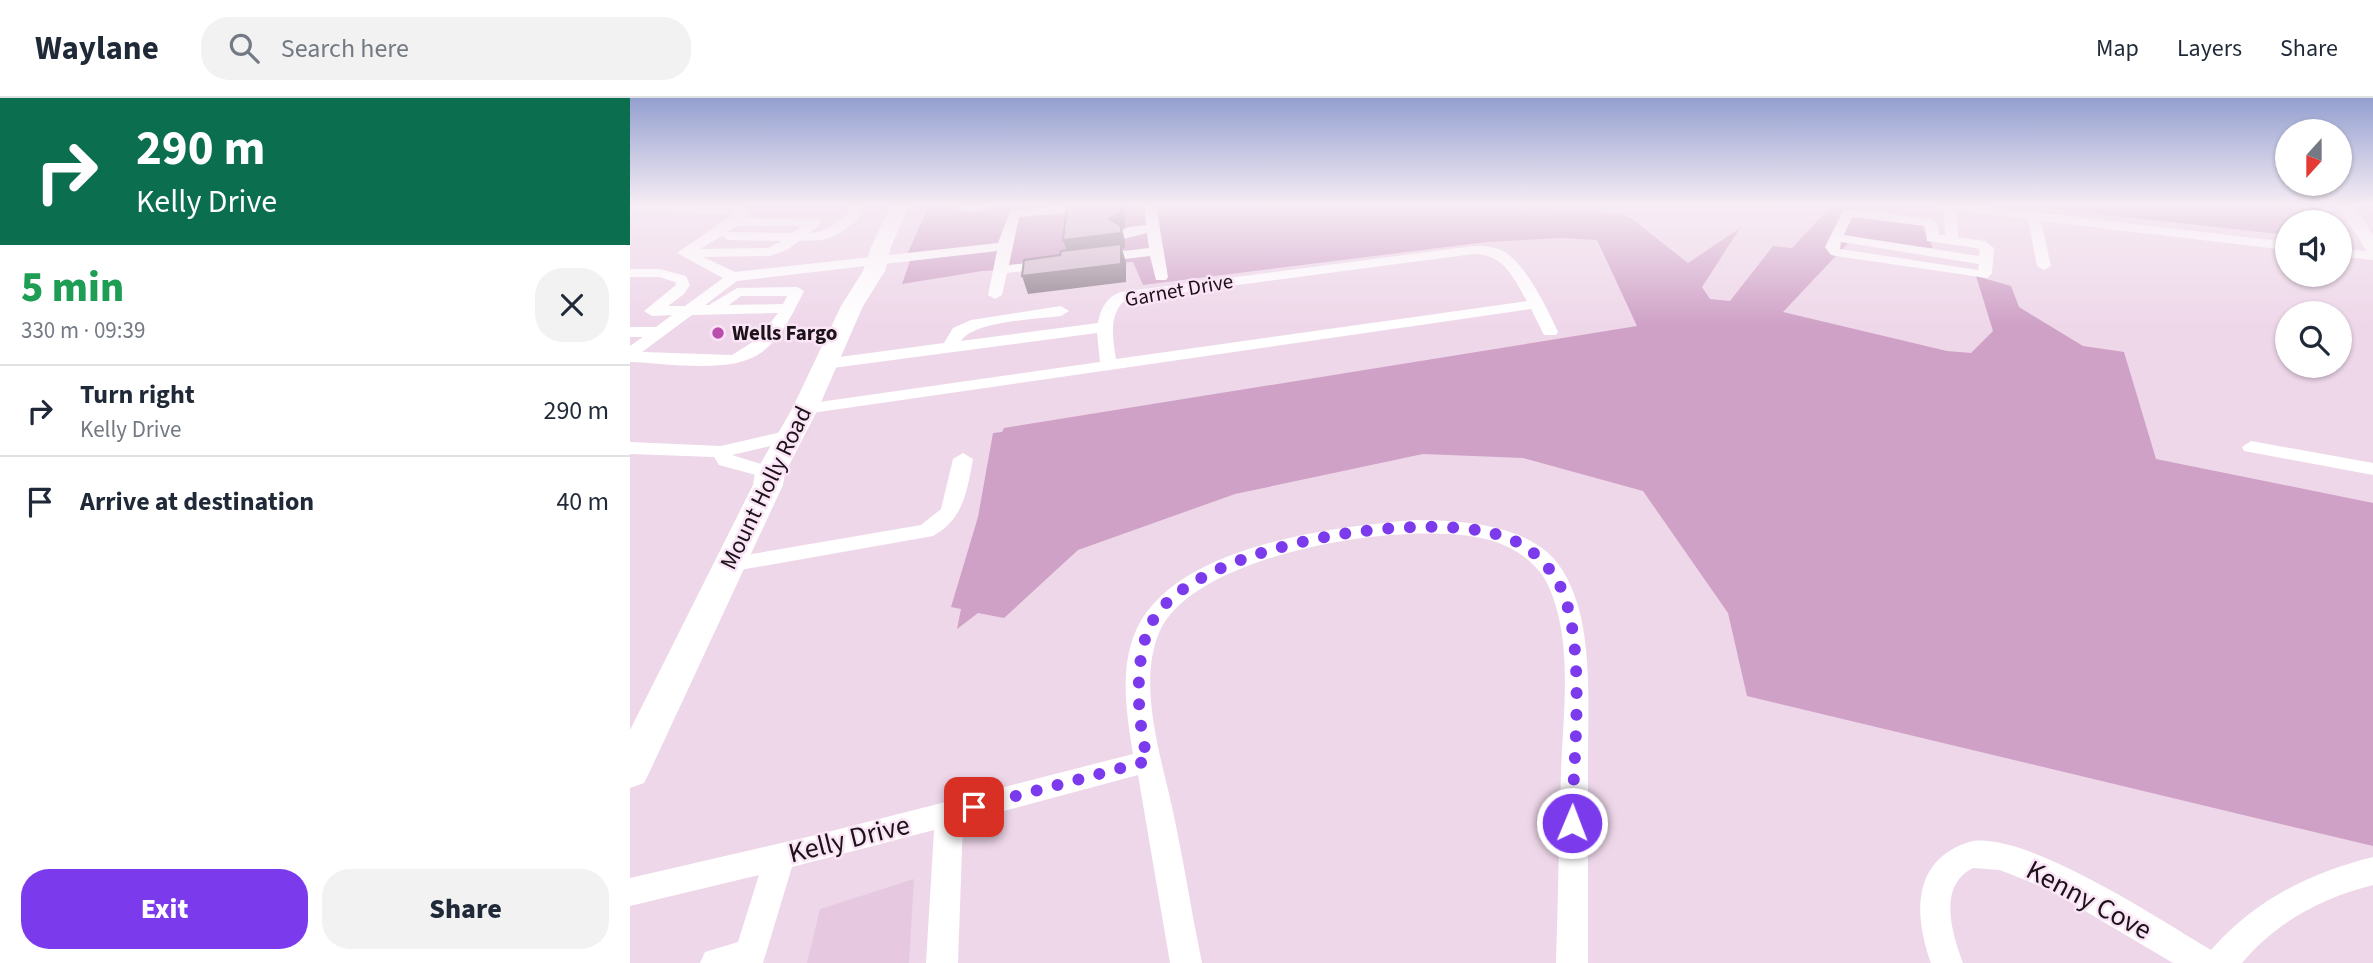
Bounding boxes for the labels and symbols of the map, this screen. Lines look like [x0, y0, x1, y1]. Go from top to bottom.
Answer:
north arrow [2275, 119, 2352, 196]
street label: Garnet Drive [1123, 266, 1235, 314]
place label: Wells Fargo [732, 318, 837, 348]
marker: Wells Fargo [710, 325, 726, 341]
street label: Mount Holly Road [711, 400, 821, 576]
pin [944, 777, 1004, 837]
position arrow [1535, 786, 1609, 860]
street label: Kelly Drive [784, 805, 914, 873]
street label: Kenny Cove [2019, 850, 2159, 950]

